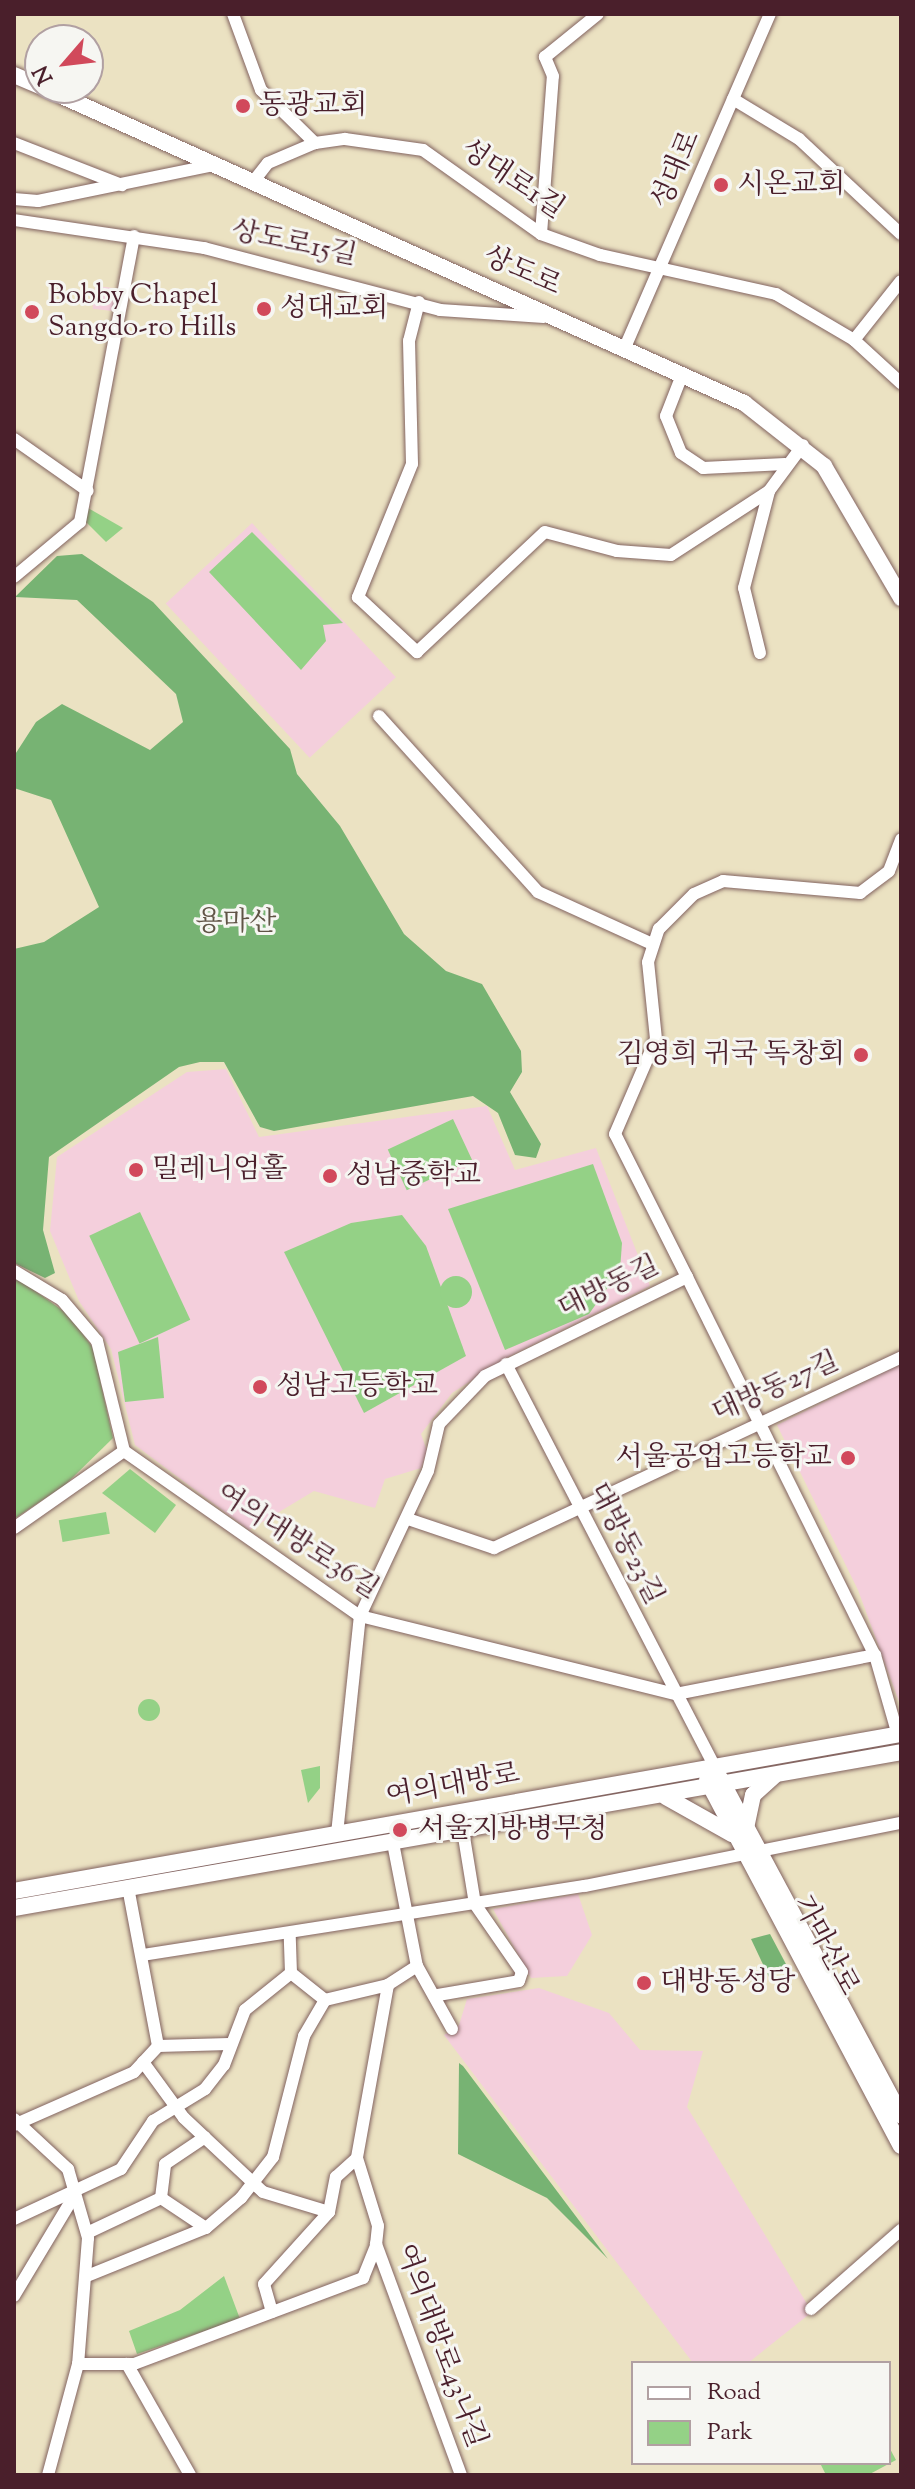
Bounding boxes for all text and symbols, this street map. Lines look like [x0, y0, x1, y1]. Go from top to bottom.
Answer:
north arrow [24, 24, 104, 104]
text: N [26, 59, 63, 90]
place label: 동광교회 [259, 89, 367, 123]
marker: 동광교회 [234, 97, 252, 115]
street label: 성대로 [646, 126, 708, 214]
street label: 성대로1길 [454, 133, 570, 227]
place label: 시온교회 [737, 168, 845, 202]
marker: 시온교회 [712, 176, 730, 194]
street label: 상도로15길 [228, 214, 360, 274]
street label: 상도로 [478, 240, 566, 304]
place label: Bobby Chapel Sangdo-ro Hills [48, 279, 236, 345]
place label: 성대교회 [280, 292, 388, 326]
marker: 성대교회 [255, 300, 273, 318]
marker: Bobby Chapel Sangdo-ro Hills [23, 303, 41, 321]
park label: 용마산 [195, 906, 277, 940]
place label: 김영희 귀국 독창회 [617, 1038, 845, 1072]
marker: 김영희 귀국 독창회 [852, 1046, 870, 1064]
place label: 밀레니엄홀 [152, 1153, 287, 1187]
place label: 성남중학교 [346, 1159, 481, 1193]
marker: 밀레니엄홀 [127, 1161, 145, 1179]
marker: 성남중학교 [321, 1167, 339, 1185]
street label: 대방동길 [553, 1249, 665, 1327]
street label: 대방동27길 [707, 1345, 845, 1431]
place label: 성남고등학교 [276, 1370, 438, 1404]
marker: 성남고등학교 [251, 1378, 269, 1396]
place label: 서울공업고등학교 [616, 1441, 832, 1475]
marker: 서울공업고등학교 [839, 1449, 857, 1467]
street label: 여의대방로36길 [209, 1477, 385, 1607]
street label: 대방동23길 [580, 1477, 670, 1611]
street label: 여의대방로 [383, 1758, 523, 1814]
place label: 서울지방병무청 [418, 1813, 607, 1847]
marker: 서울지방병무청 [389, 1819, 411, 1841]
street label: 가마산로 [785, 1890, 865, 2002]
place label: 대방동성당 [660, 1966, 795, 2000]
marker: 대방동성당 [635, 1974, 653, 1992]
street label: 여의대방로43나길 [387, 2239, 493, 2453]
legend [631, 2361, 891, 2465]
text: Road [707, 2376, 761, 2410]
text: Park [707, 2416, 753, 2450]

